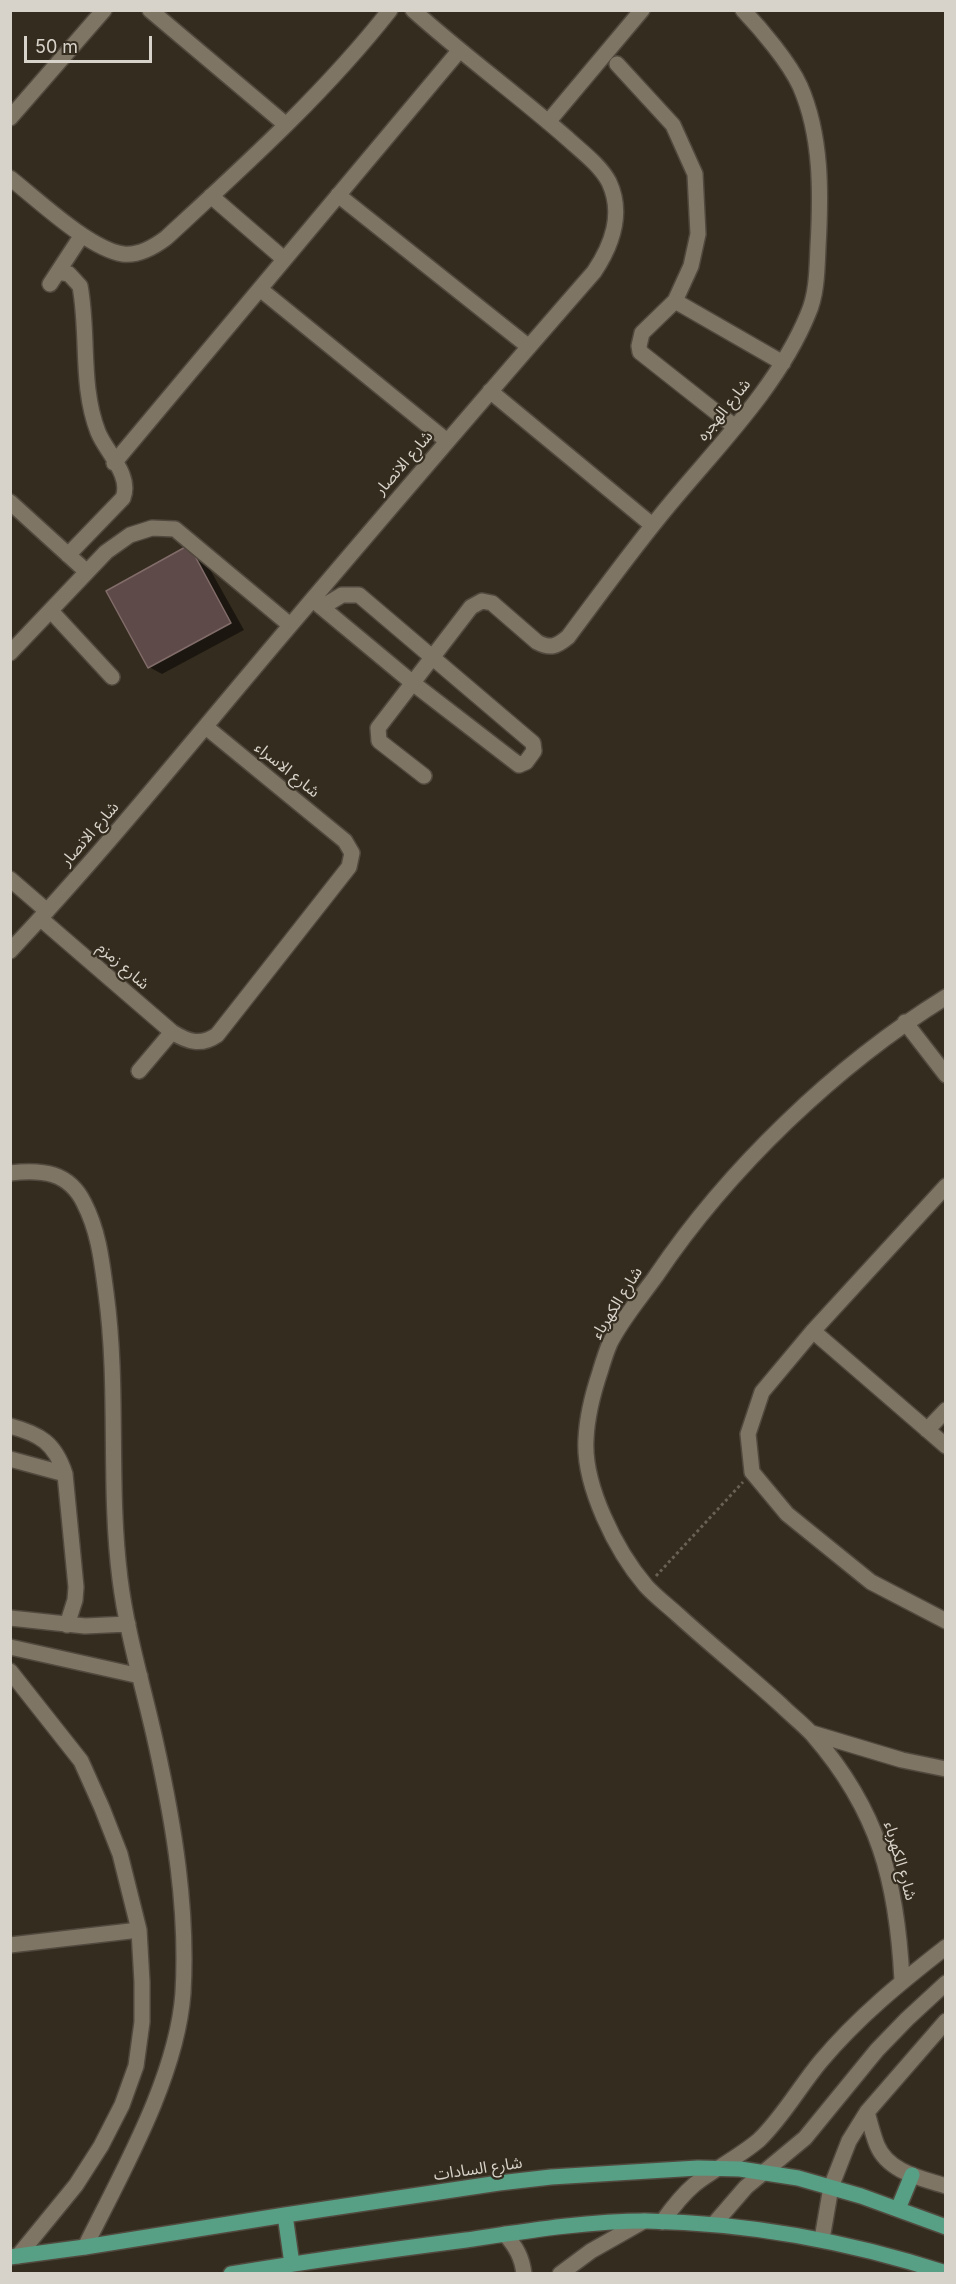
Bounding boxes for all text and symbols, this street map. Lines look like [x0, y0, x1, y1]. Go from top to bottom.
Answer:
scale bar [27, 24, 154, 62]
text: 50 m [35, 36, 78, 57]
street label: شارع الهجره [693, 375, 755, 445]
street label: شارع الانصار [371, 427, 437, 499]
street label: شارع الاسراء [251, 738, 323, 802]
street label: شارع الانصار [57, 798, 123, 870]
street label: شارع زمزم [93, 938, 153, 994]
street label: شارع الكهرباء [587, 1263, 647, 1343]
street label: شارع الكهرباء [880, 1819, 920, 1903]
street label: شارع السادات [432, 2153, 524, 2185]

